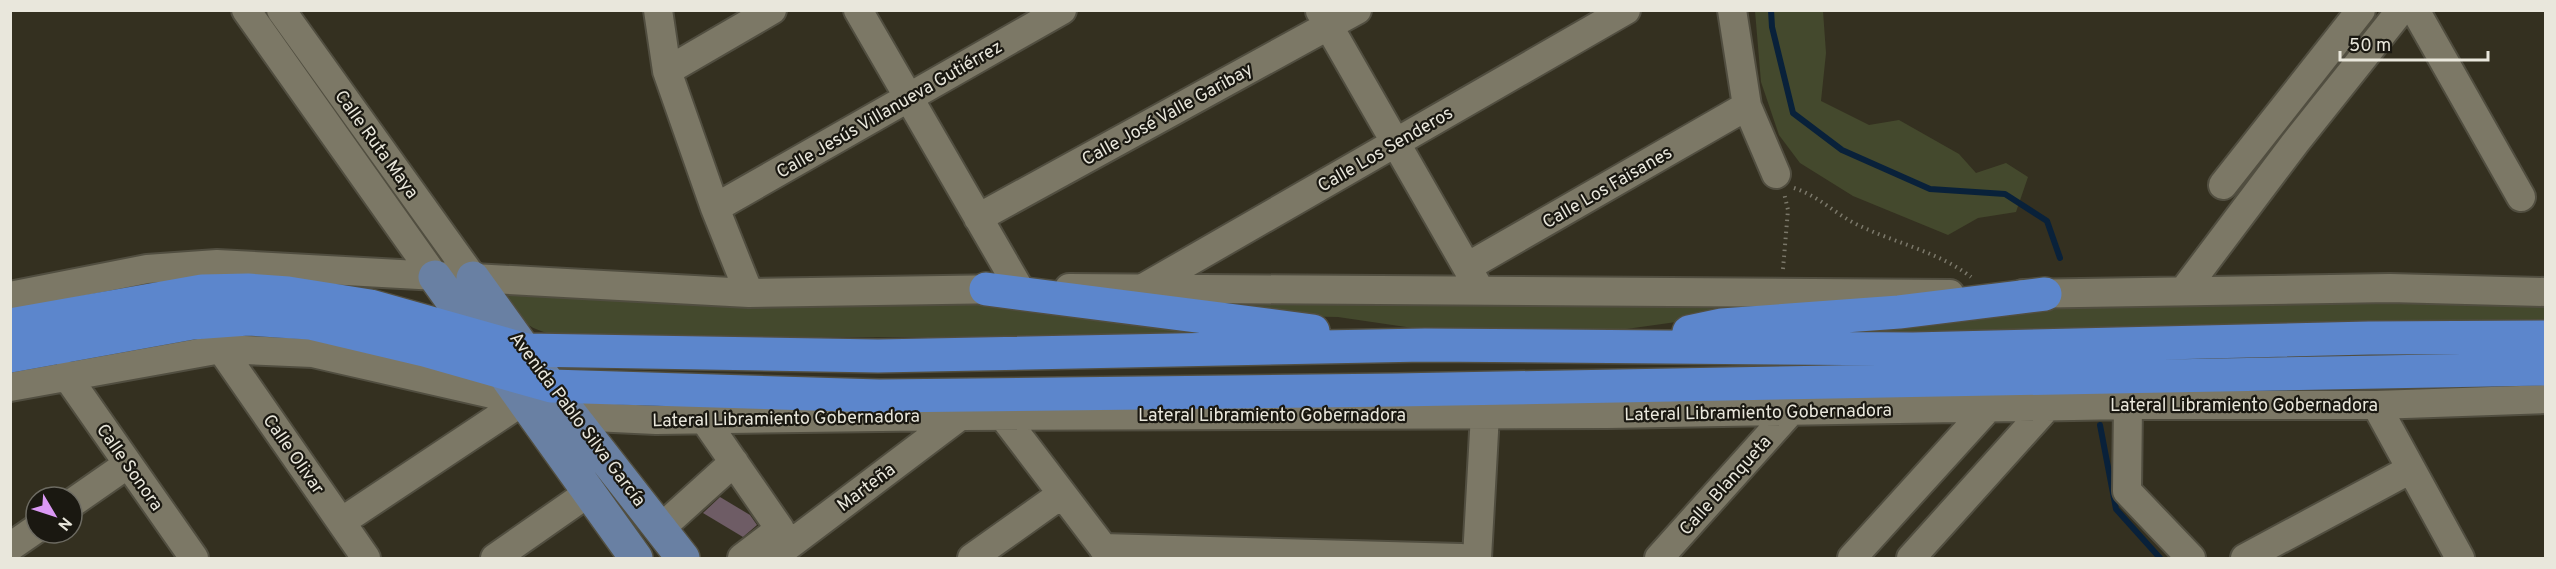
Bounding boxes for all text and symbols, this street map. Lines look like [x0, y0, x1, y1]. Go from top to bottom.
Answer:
scale bar [2340, 24, 2488, 62]
text: 50 m [2349, 35, 2391, 58]
street label: Calle Jesús Villanueva Gutiérrez [773, 36, 1007, 184]
street label: Calle José Valle Garibay [1078, 59, 1257, 172]
street label: Calle Ruta Maya [329, 86, 423, 204]
street label: Calle Los Senderos [1314, 102, 1458, 198]
street label: Calle Los Faisanes [1539, 142, 1677, 235]
street label: Avenida Pablo Silva García [504, 328, 650, 512]
street label: Lateral Libramiento Gobernadora [2110, 395, 2378, 418]
street label: Lateral Libramiento Gobernadora [1624, 400, 1892, 427]
street label: Lateral Libramiento Gobernadora [1138, 405, 1406, 428]
street label: Lateral Libramiento Gobernadora [652, 406, 920, 433]
street label: Calle Olivar [257, 410, 329, 499]
street label: Calle Sonora [90, 420, 167, 516]
street label: Calle Blanqueta [1675, 431, 1777, 541]
street label: Marteña [833, 459, 901, 518]
north arrow [24, 485, 84, 545]
text: N [53, 512, 75, 534]

